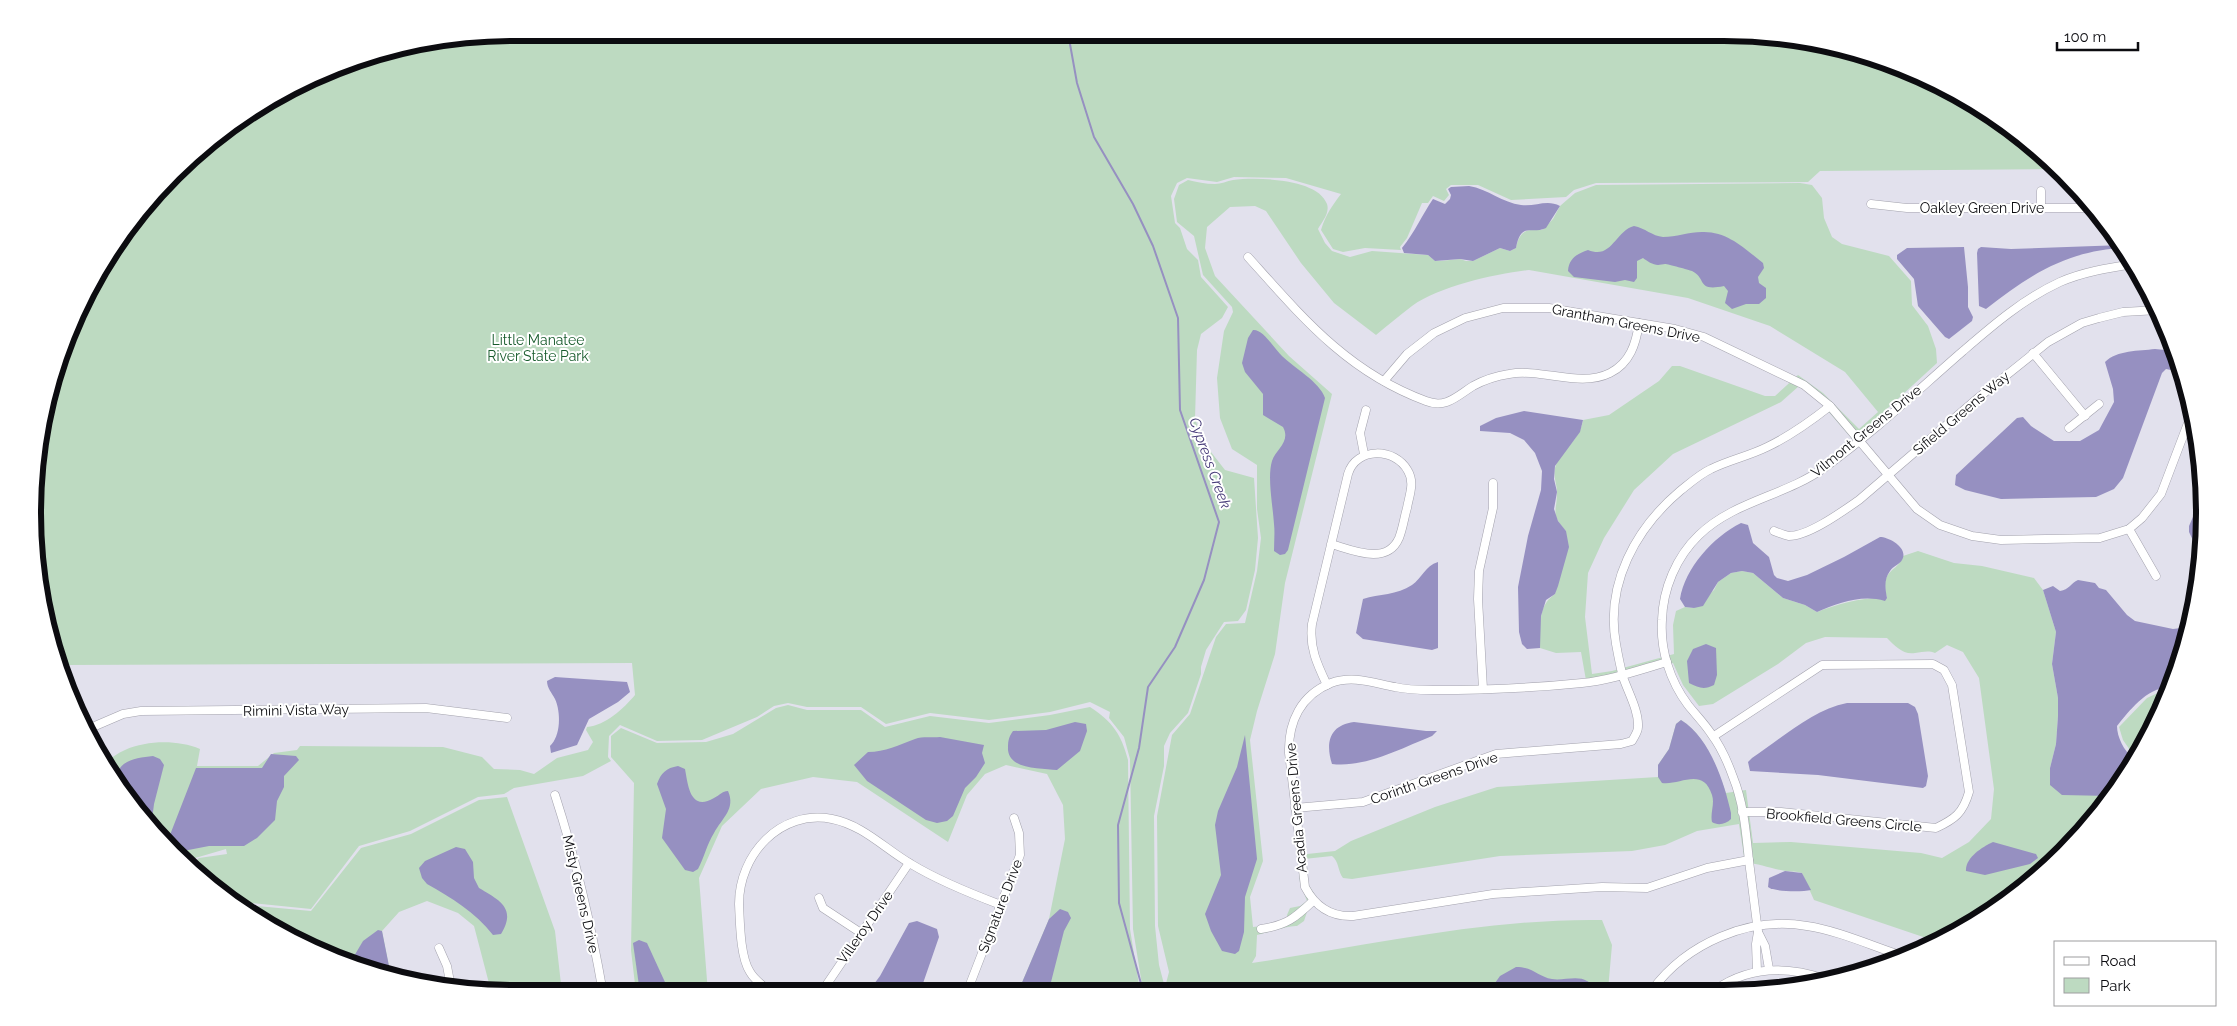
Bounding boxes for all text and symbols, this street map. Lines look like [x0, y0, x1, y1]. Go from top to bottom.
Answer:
scale bar [2057, 20, 2138, 52]
text: 100 m [2064, 28, 2106, 46]
street label: Oakley Green Drive [1920, 200, 2044, 216]
street label: Grantham Greens Drive [1551, 301, 1701, 345]
park label: Little Manatee River State Park [487, 332, 589, 364]
street label: Sifield Greens Way [1910, 368, 2013, 458]
street label: Vilmont Greens Drive [1808, 382, 1924, 480]
water label: Cypress Creek [1185, 415, 1235, 511]
street label: Rimini Vista Way [243, 701, 350, 719]
street label: Acadia Greens Drive [1282, 742, 1310, 874]
street label: Corinth Greens Drive [1368, 749, 1500, 807]
street label: Brookfield Greens Circle [1766, 805, 1922, 835]
street label: Misty Greens Drive [560, 833, 602, 955]
street label: Signature Drive [975, 857, 1025, 955]
street label: Villeroy Drive [834, 887, 896, 967]
legend [2054, 941, 2217, 1006]
text: Road [2100, 952, 2136, 970]
text: Park [2100, 977, 2131, 995]

